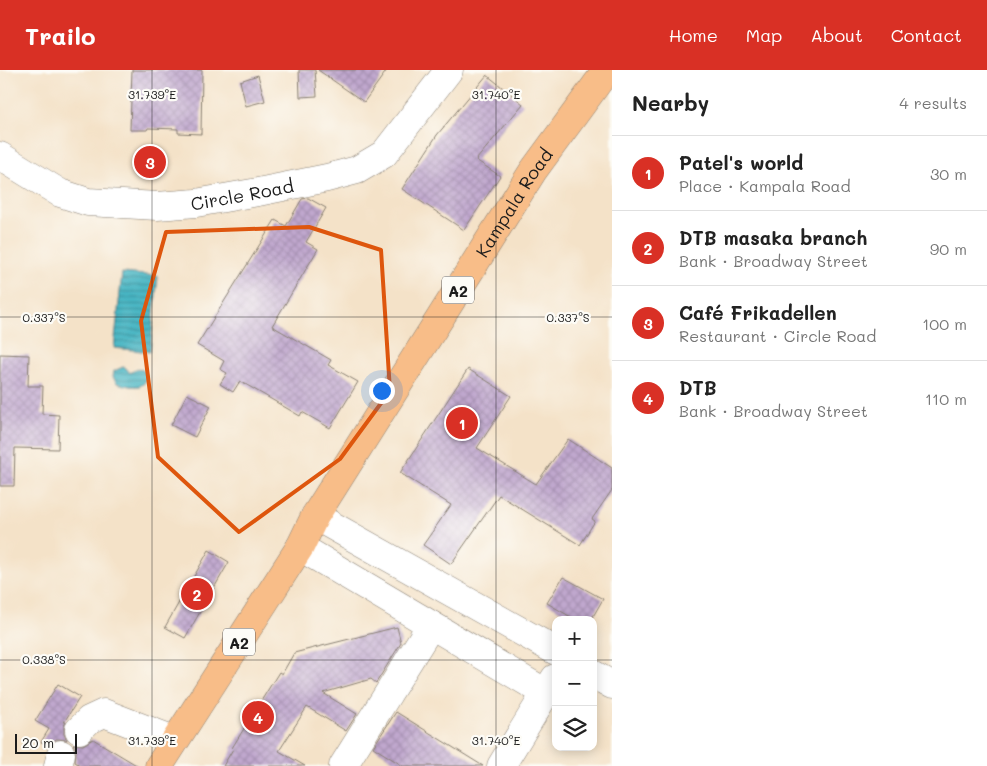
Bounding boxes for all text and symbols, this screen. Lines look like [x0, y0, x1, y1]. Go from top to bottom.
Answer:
text: Trailo [25, 20, 96, 51]
text: Home [669, 23, 718, 47]
text: Map [746, 23, 782, 47]
text: About [810, 23, 863, 47]
text: Contact [891, 23, 962, 47]
text: 31.739°E [128, 86, 176, 102]
text: 31.740°E [472, 86, 520, 102]
text: Nearby [632, 89, 709, 116]
text: 4 results [899, 92, 967, 113]
pin: 3 [134, 143, 166, 181]
street label: Kampala Road [470, 143, 558, 262]
text: Patel's world [679, 150, 803, 175]
text: 1 [644, 163, 652, 184]
text: 30 m [930, 163, 967, 184]
street label: Circle Road [189, 173, 296, 216]
text: Place · Kampala Road [679, 175, 851, 196]
text: DTB masaka branch [679, 225, 867, 250]
text: 2 [644, 238, 652, 259]
text: 90 m [930, 238, 967, 259]
text: Bank · Broadway Street [679, 250, 868, 271]
road number: A2 [442, 276, 474, 304]
text: Café Frikadellen [679, 300, 837, 325]
text: 0.337°S [22, 309, 66, 325]
text: 0.337°S [546, 309, 590, 325]
text: 3 [643, 313, 653, 334]
text: 100 m [922, 313, 967, 334]
text: Restaurant · Circle Road [679, 325, 876, 346]
text: DTB [679, 375, 717, 400]
your location [369, 378, 395, 404]
text: 4 [643, 388, 653, 409]
text: 110 m [925, 388, 967, 409]
text: Bank · Broadway Street [679, 400, 868, 421]
pin: 1 [446, 404, 478, 442]
pin: 2 [181, 575, 213, 613]
map controls [552, 616, 597, 751]
button: + [552, 616, 597, 661]
road number: A2 [223, 628, 255, 656]
text: 0.338°S [22, 651, 66, 667]
button: − [552, 661, 597, 706]
pin: 4 [242, 698, 274, 736]
button: layers [552, 706, 597, 751]
scale bar [15, 731, 78, 754]
text: 31.739°E [128, 732, 176, 748]
text: 31.740°E [472, 732, 520, 748]
text: 20 m [22, 733, 54, 752]

